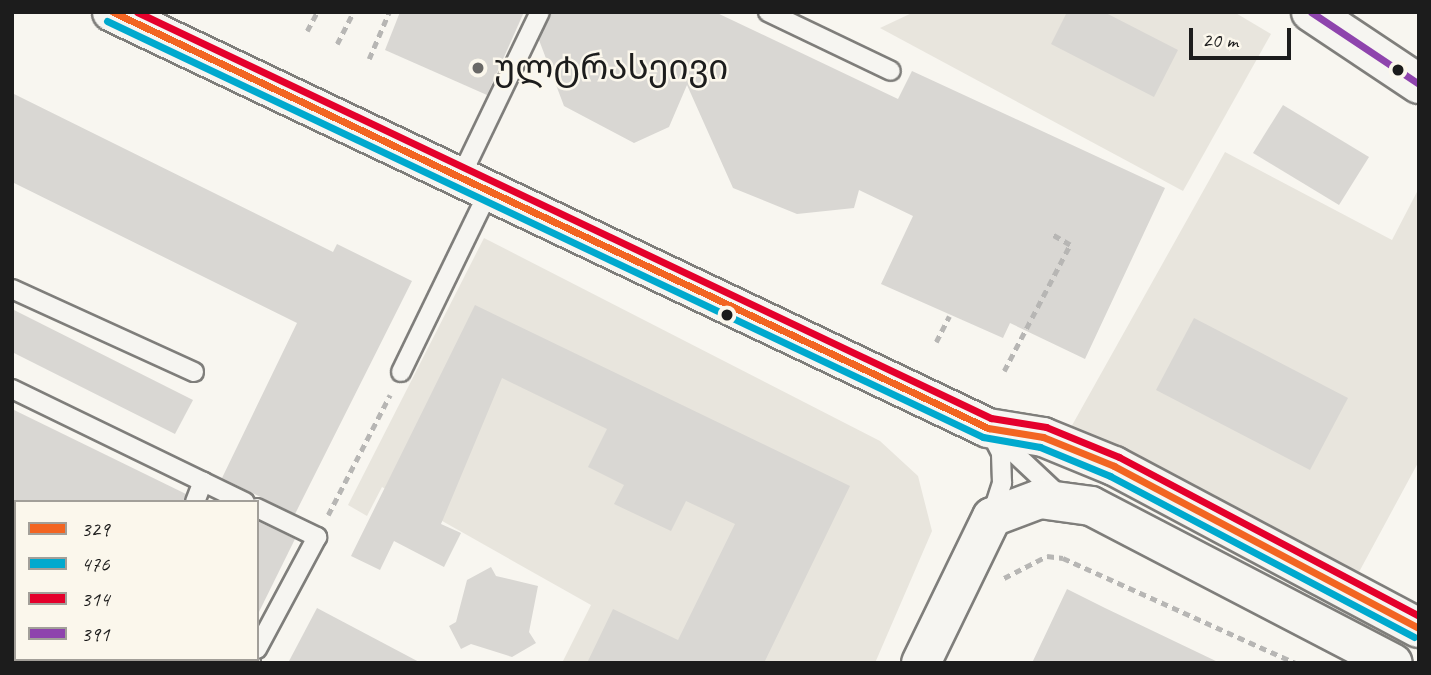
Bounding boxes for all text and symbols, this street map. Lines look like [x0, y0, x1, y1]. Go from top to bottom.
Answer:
scale bar [1193, 14, 1294, 58]
text: 20 m [1202, 27, 1238, 53]
place label: ულტრასეივი [494, 47, 728, 89]
marker: ულტრასეივი [468, 58, 488, 78]
unlabelled marker [1391, 63, 1405, 77]
unlabelled marker [720, 308, 734, 322]
legend [14, 500, 259, 661]
text: 329 [81, 516, 109, 542]
text: 476 [81, 551, 109, 577]
text: 314 [81, 586, 109, 612]
text: 391 [81, 621, 109, 647]

